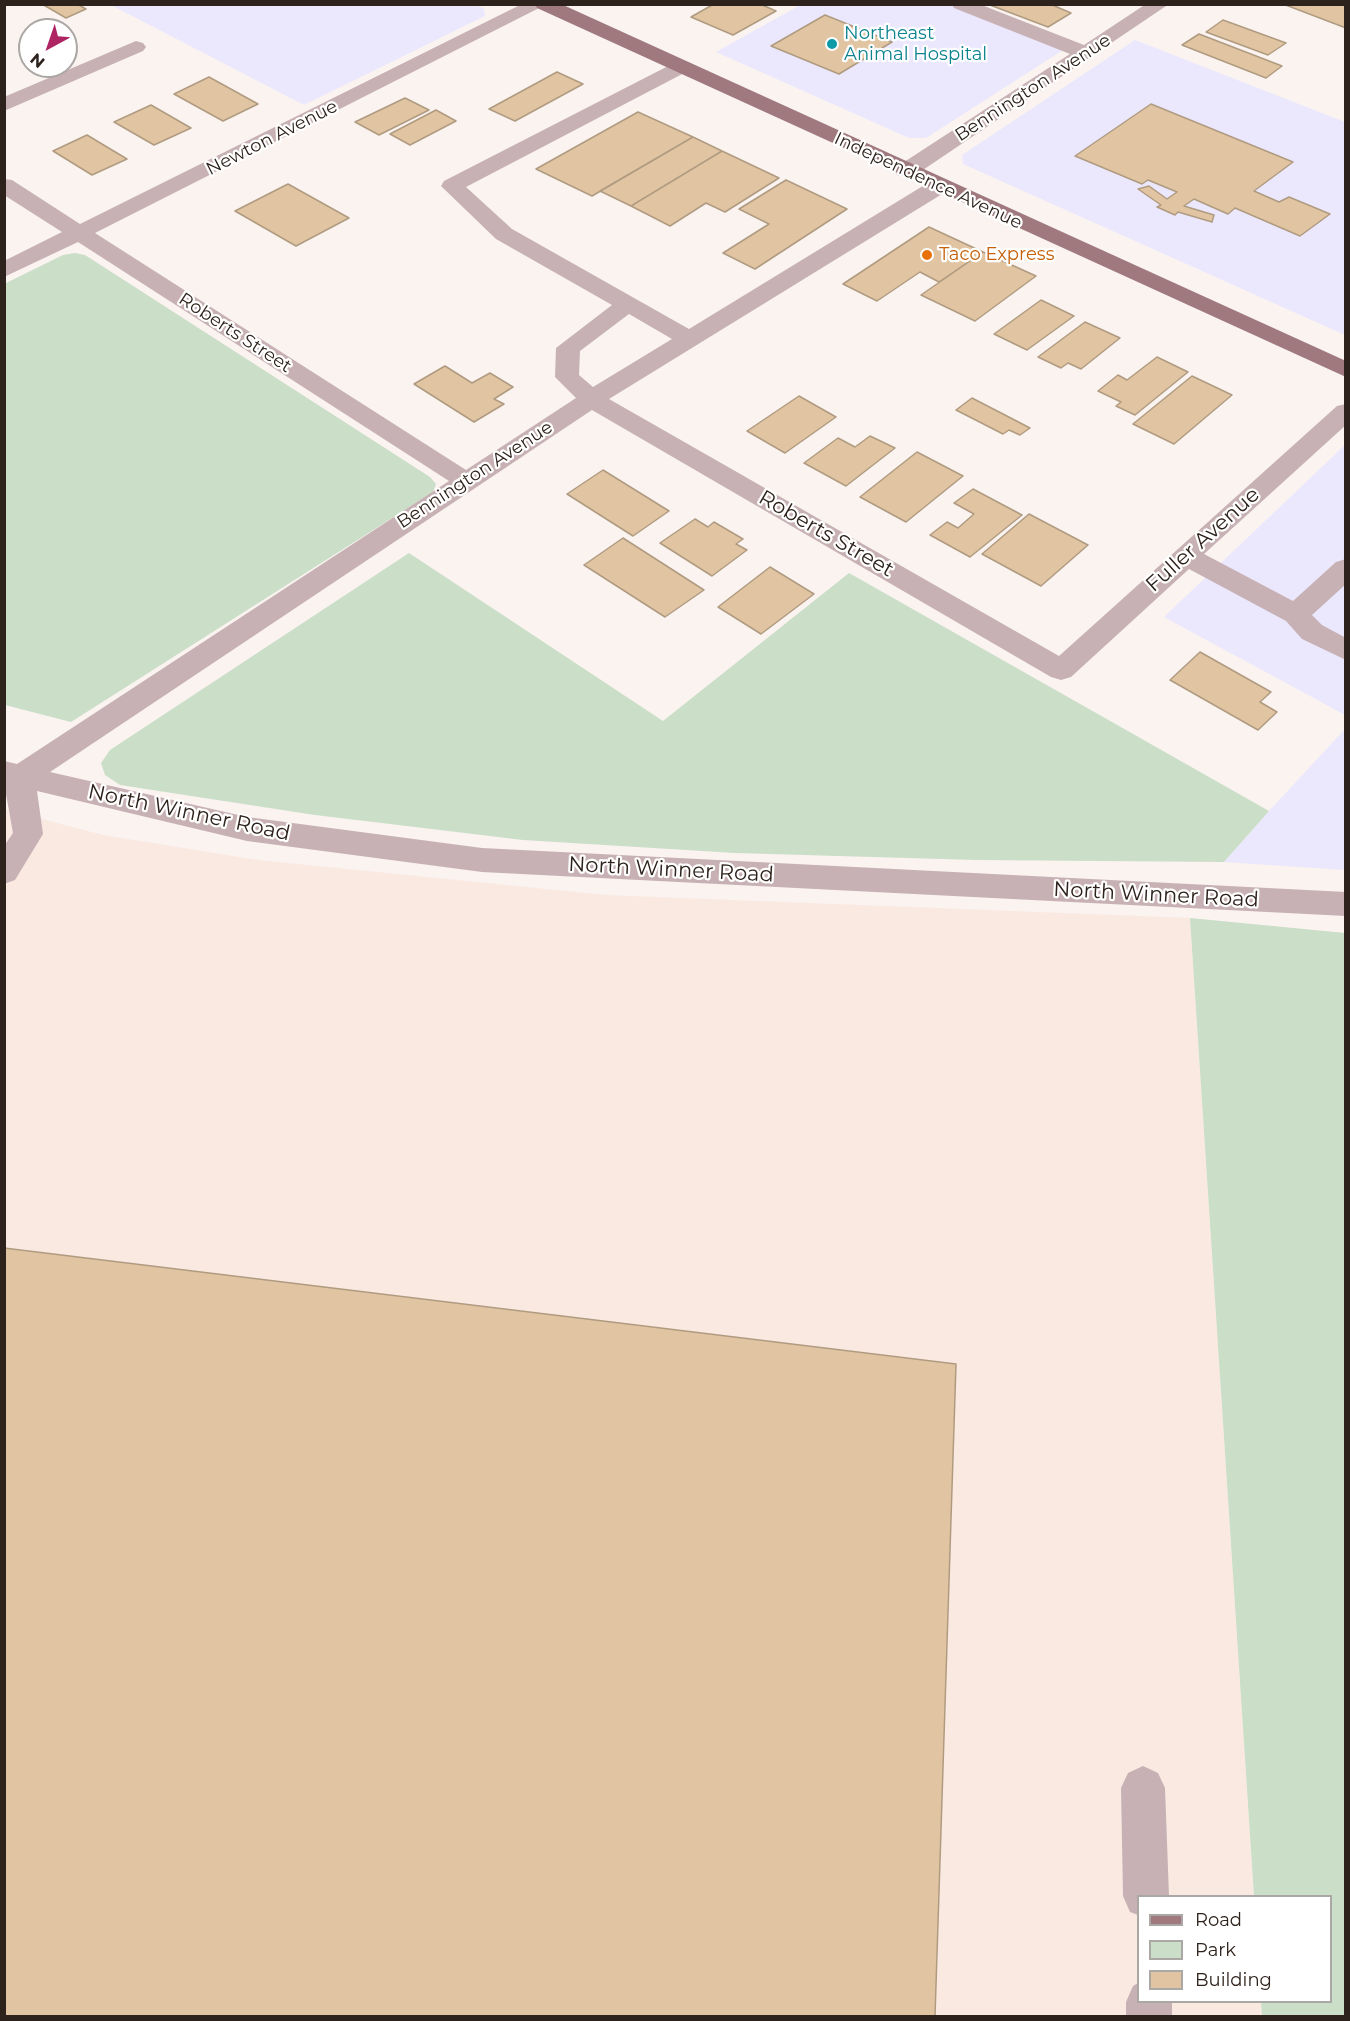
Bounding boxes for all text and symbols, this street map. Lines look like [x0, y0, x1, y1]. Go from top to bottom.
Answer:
north arrow [18, 18, 78, 78]
place label: Northeast Animal Hospital [844, 23, 987, 66]
street label: Bennington Avenue [951, 30, 1115, 146]
marker: Northeast Animal Hospital [825, 37, 839, 51]
text: N [26, 49, 48, 72]
street label: Newton Avenue [203, 96, 341, 180]
street label: Independence Avenue [831, 128, 1025, 234]
place label: Taco Express [939, 244, 1054, 266]
marker: Taco Express [920, 248, 934, 262]
street label: Roberts Street [175, 289, 295, 377]
street label: Bennington Avenue [393, 417, 557, 533]
street label: Fuller Avenue [1141, 482, 1265, 598]
street label: Roberts Street [754, 485, 898, 583]
street label: North Winner Road [86, 779, 292, 847]
street label: North Winner Road [568, 852, 774, 888]
street label: North Winner Road [1053, 877, 1259, 913]
legend [1137, 1895, 1332, 2003]
text: Road [1195, 1909, 1242, 1931]
text: Park [1195, 1939, 1236, 1961]
text: Building [1195, 1969, 1272, 1991]

